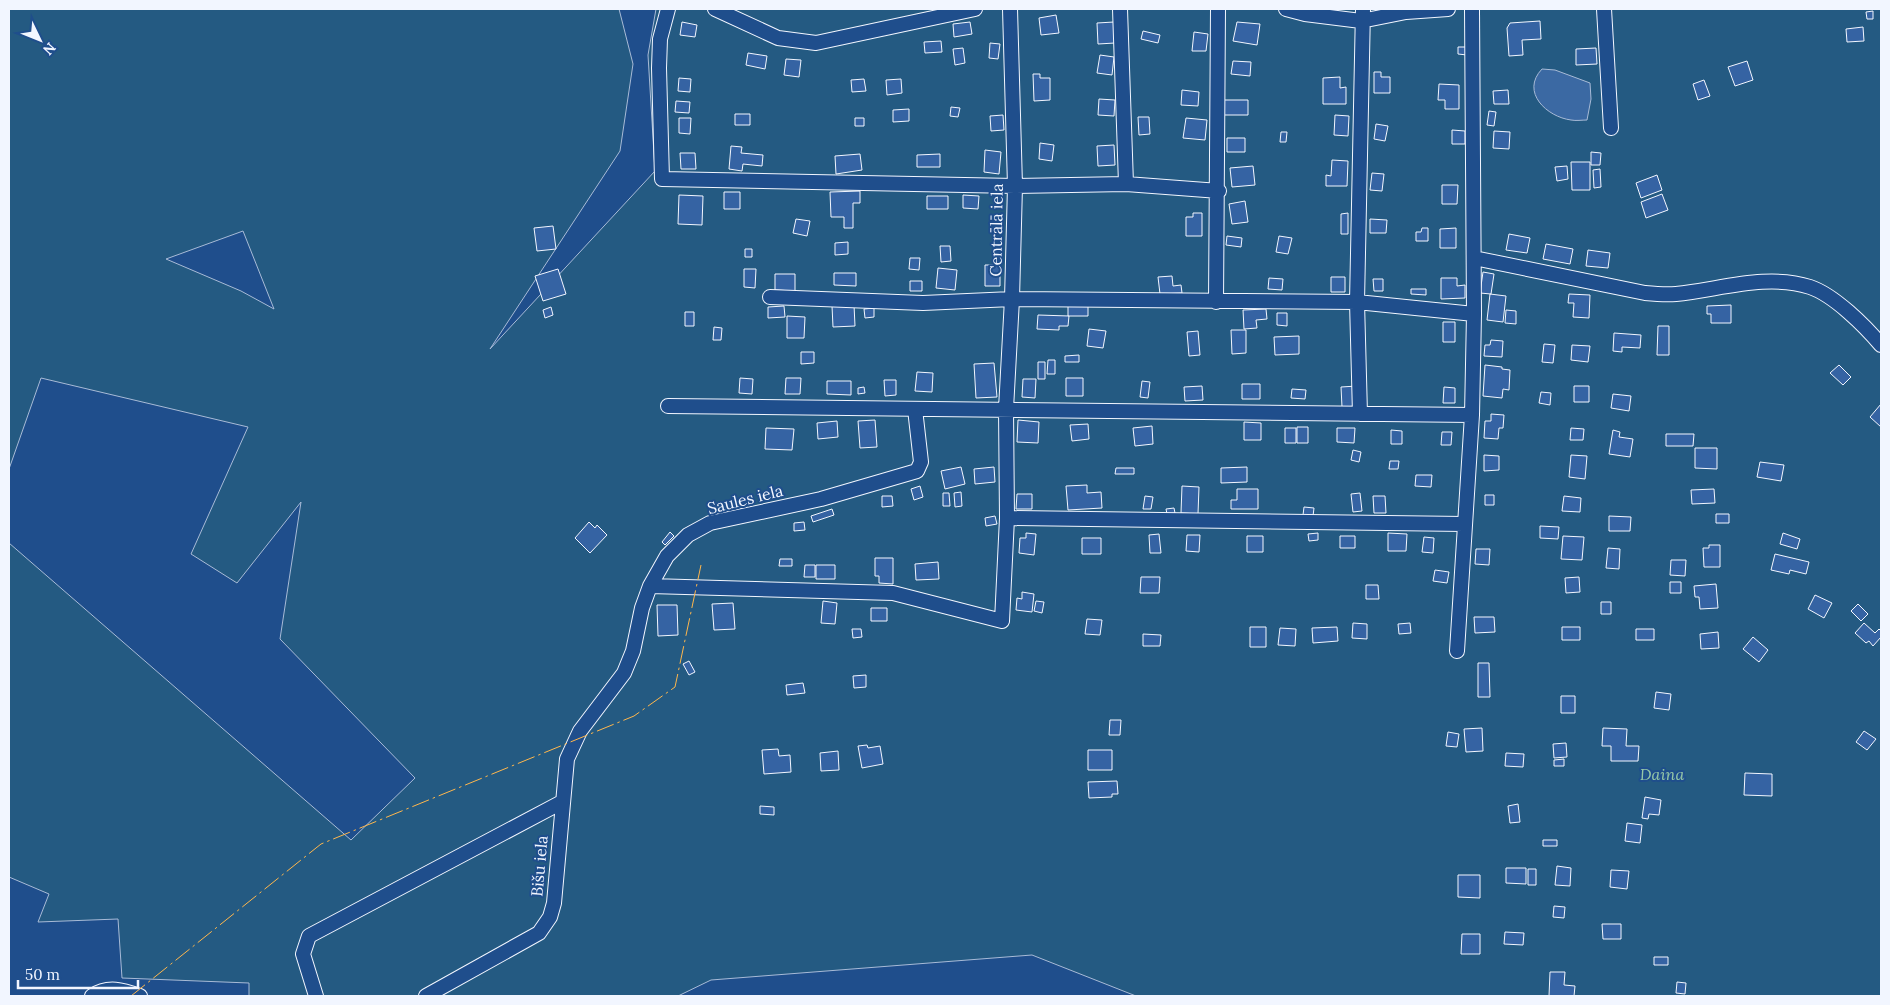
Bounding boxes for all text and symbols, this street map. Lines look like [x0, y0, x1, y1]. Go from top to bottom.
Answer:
north arrow [15, 15, 65, 65]
text: N [39, 39, 60, 59]
street label: Centrālā iela [985, 183, 1007, 277]
street label: Saules iela [705, 480, 785, 518]
park label: Daina [1640, 764, 1684, 784]
street label: Bišu iela [526, 835, 552, 897]
scale bar [18, 958, 138, 990]
text: 50 m [25, 965, 60, 984]

